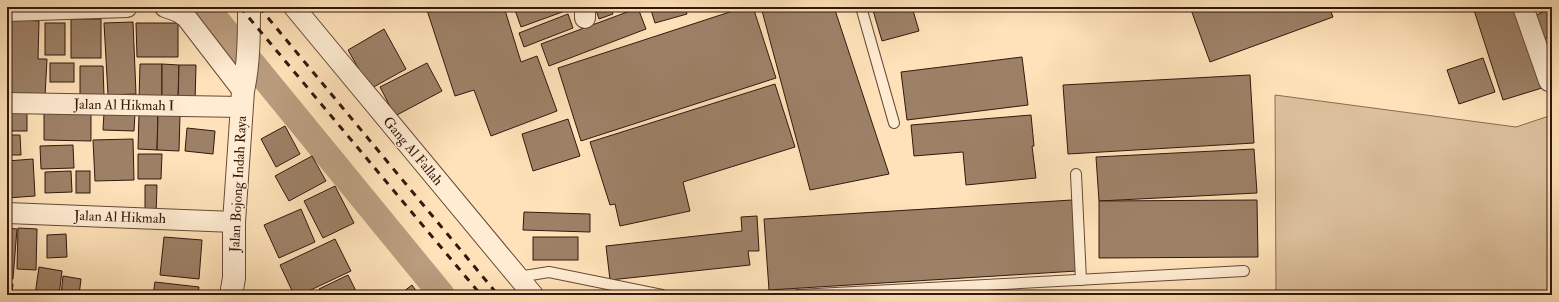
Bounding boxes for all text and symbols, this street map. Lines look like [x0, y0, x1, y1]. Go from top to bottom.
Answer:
street label: Jalan Al Hikmah I [73, 96, 175, 114]
street label: Gang Al Fallah [379, 113, 447, 189]
street label: Jalan Bojong Indah Raya [226, 115, 251, 254]
street label: Jalan Al Hikmah [73, 207, 167, 227]

